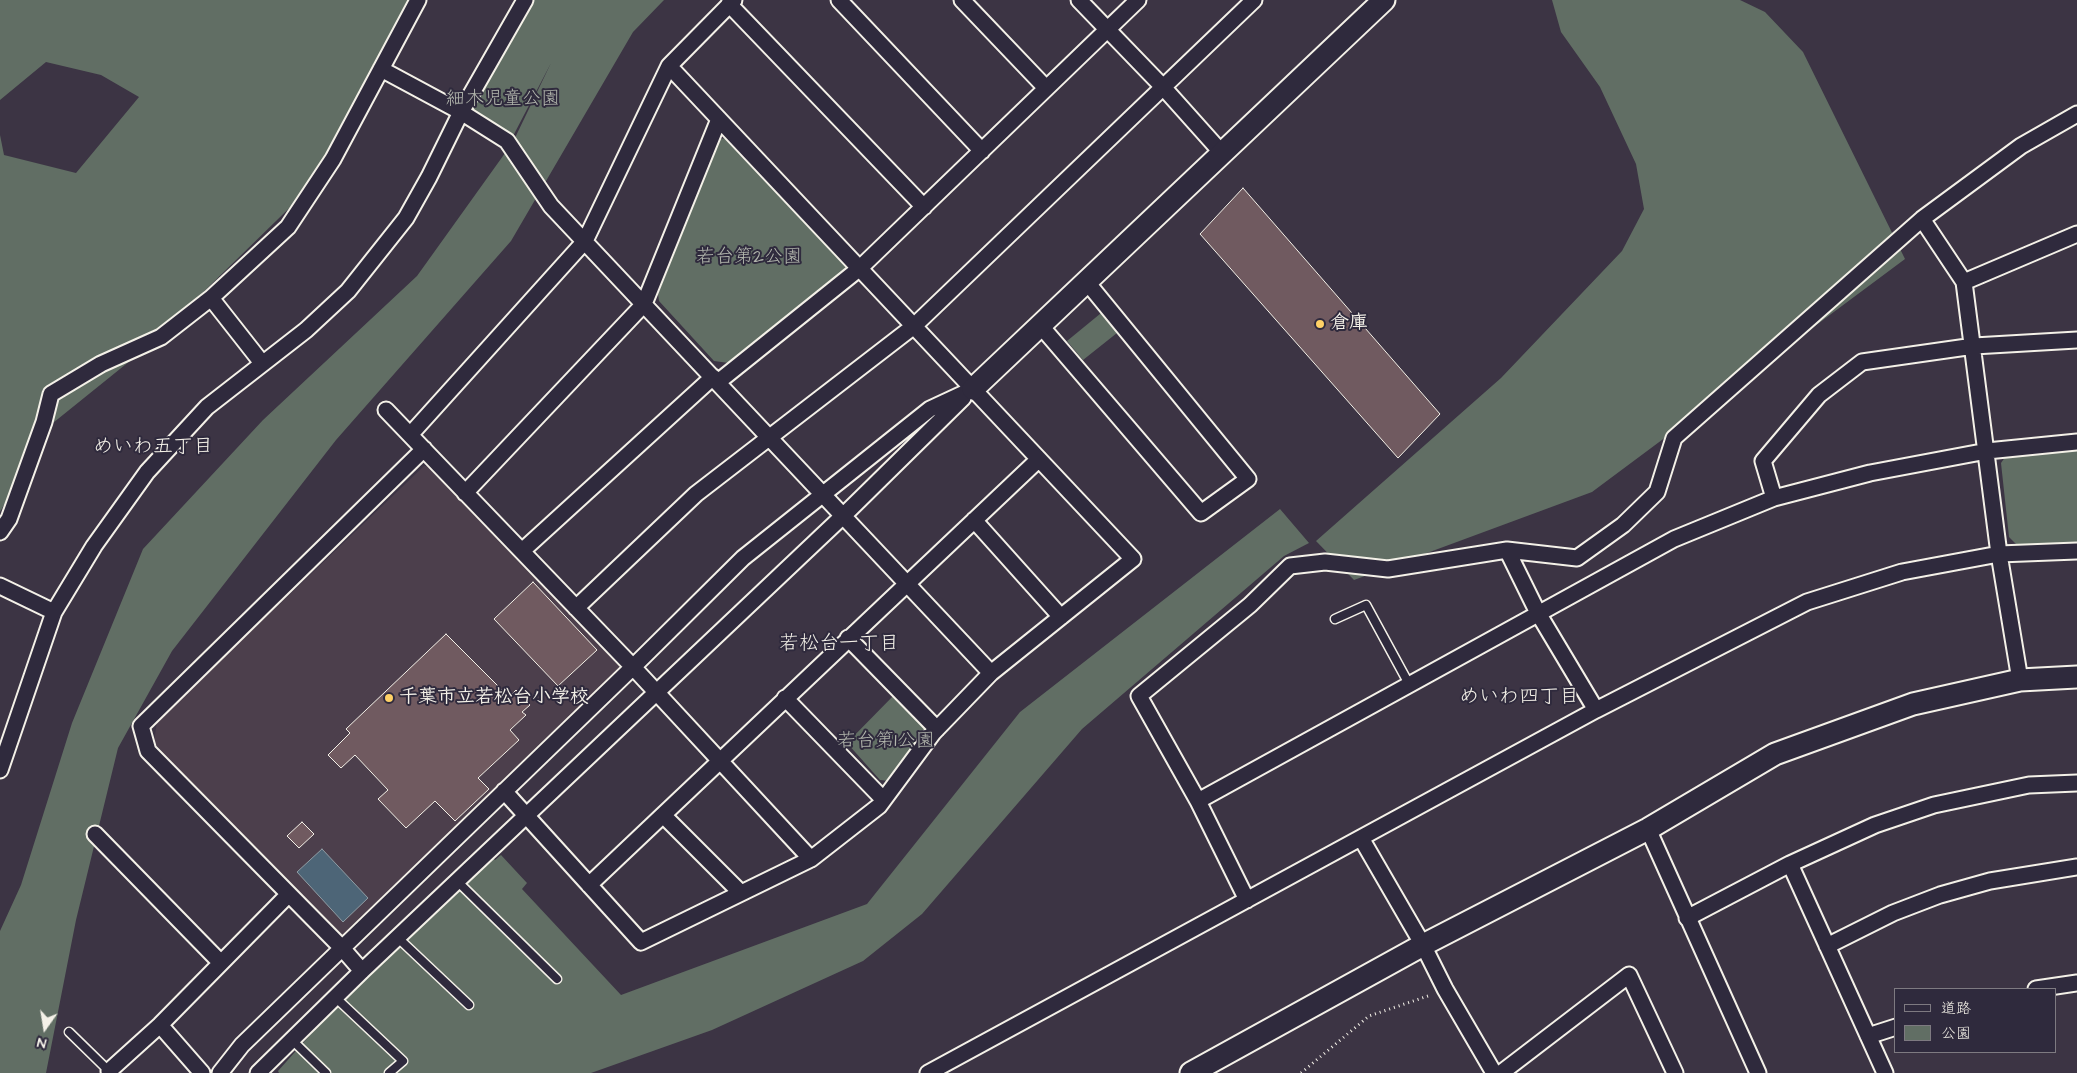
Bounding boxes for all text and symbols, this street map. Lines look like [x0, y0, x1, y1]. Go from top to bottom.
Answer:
park label: 細木児童公園 [446, 89, 560, 111]
park label: 若台第2公園 [696, 247, 802, 269]
place label: 倉庫 [1330, 313, 1368, 335]
marker: 倉庫 [1314, 318, 1326, 330]
district label: めいわ五丁目 [93, 436, 213, 460]
district label: 若松台一丁目 [779, 633, 899, 657]
district label: めいわ四丁目 [1459, 686, 1579, 710]
place label: 千葉市立若松台小学校 [399, 687, 589, 709]
marker: 千葉市立若松台小学校 [383, 692, 395, 704]
park label: 若台第1公園 [837, 731, 935, 753]
legend [1894, 988, 2057, 1053]
text: 道路 [1941, 998, 1971, 1019]
north arrow [20, 1003, 70, 1053]
text: 公園 [1941, 1023, 1971, 1044]
text: N [35, 1032, 48, 1053]

